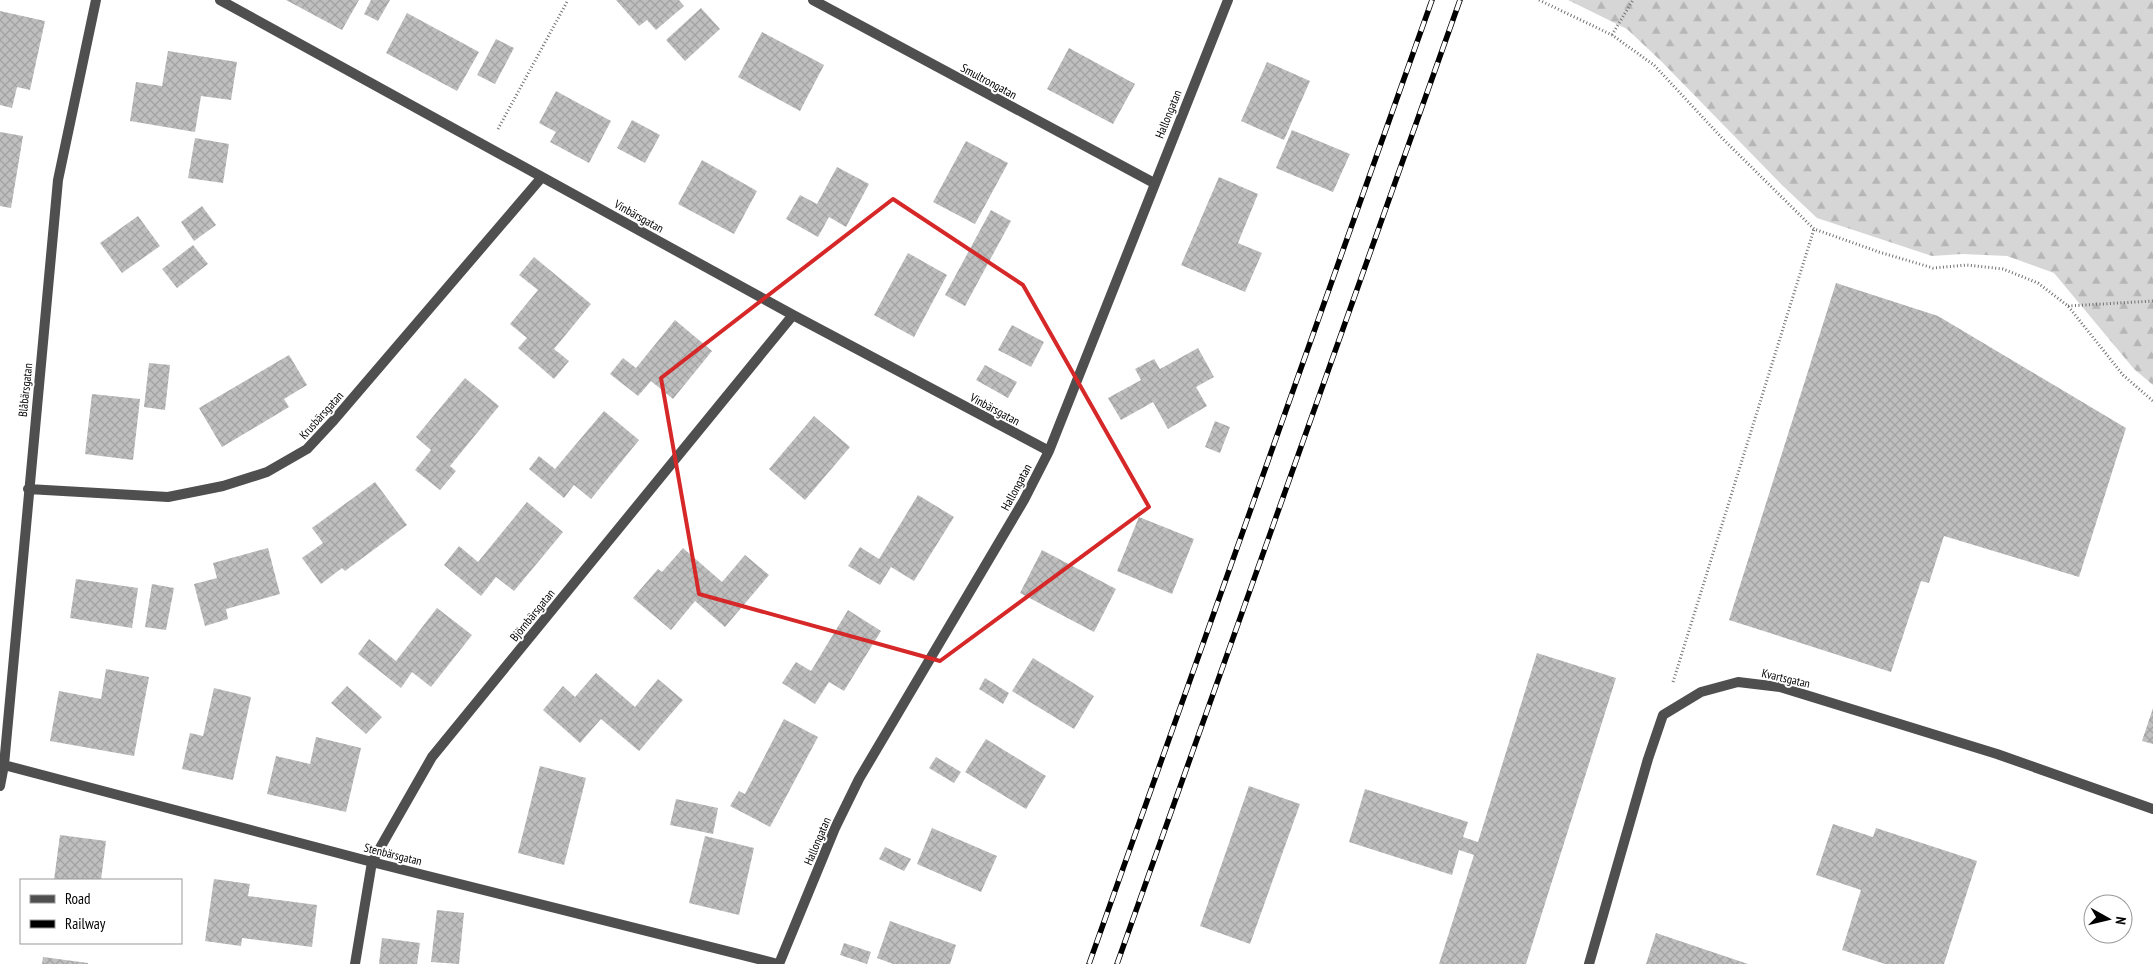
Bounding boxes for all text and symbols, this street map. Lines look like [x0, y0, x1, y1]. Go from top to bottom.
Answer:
street label: Smultrongatan [958, 60, 1020, 102]
street label: Hallongatan [1152, 88, 1184, 140]
street label: Vinbärsgatan [611, 196, 666, 236]
street label: Blåbärsgatan [15, 362, 35, 418]
street label: Krusbärsgatan [296, 388, 346, 442]
street label: Vinbärsgatan [967, 389, 1022, 428]
street label: Hallongatan [997, 461, 1035, 513]
street label: Björnbärsgatan [506, 586, 558, 644]
street label: Kvartsgatan [1760, 665, 1812, 691]
street label: Hallongatan [800, 815, 834, 867]
street label: Stenbärsgatan [362, 840, 424, 868]
legend [20, 879, 182, 944]
text: Road [65, 889, 91, 908]
north arrow [2083, 894, 2133, 944]
text: Railway [65, 914, 106, 933]
text: N [2111, 916, 2130, 926]

